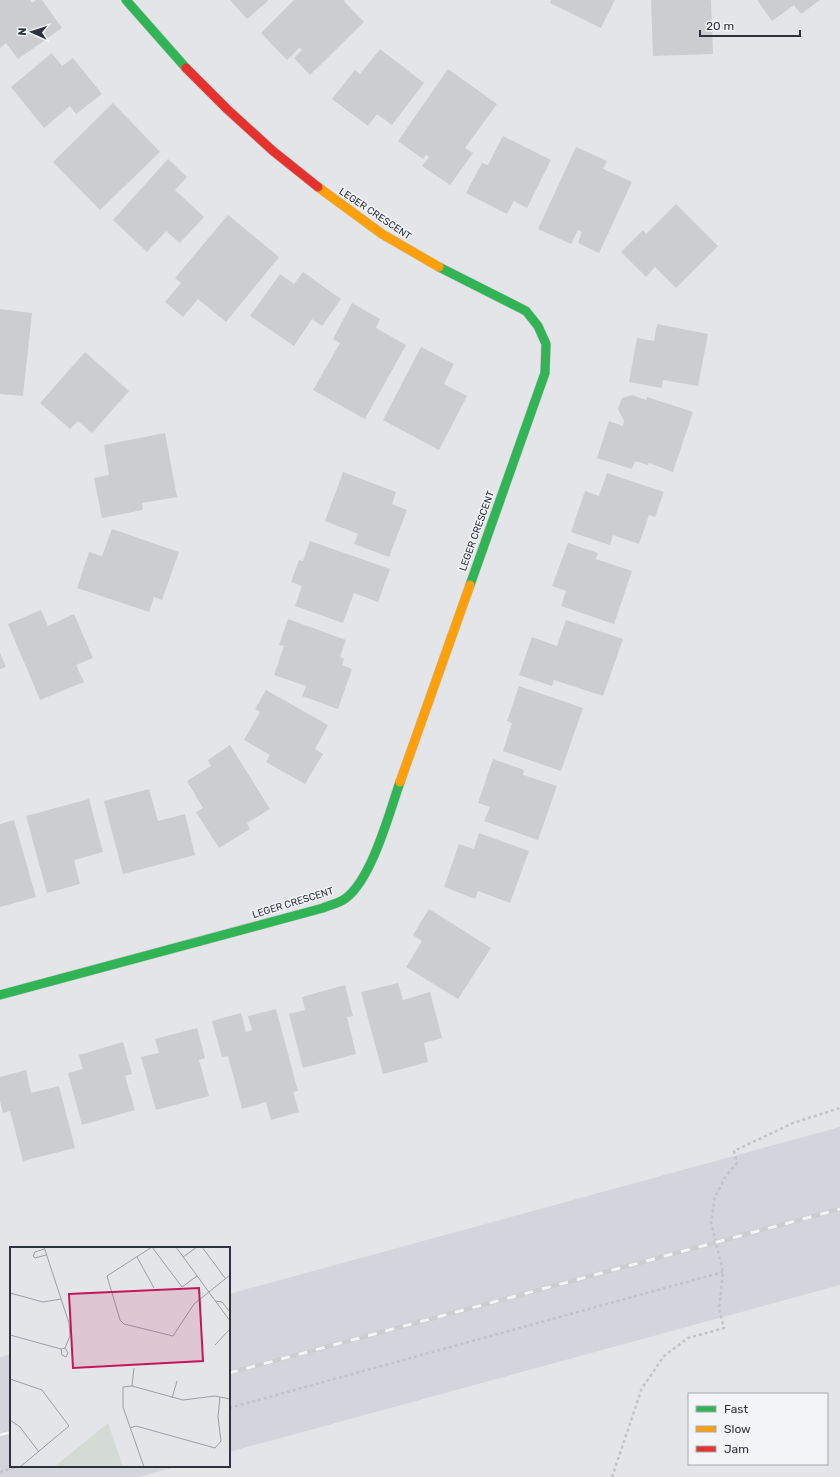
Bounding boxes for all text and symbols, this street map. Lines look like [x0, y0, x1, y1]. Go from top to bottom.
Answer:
north arrow [12, 12, 52, 52]
scale bar [700, 12, 800, 38]
text: 20 m [706, 19, 734, 33]
text: N [16, 27, 29, 36]
street label: LEGER CRESCENT [337, 185, 414, 243]
street label: LEGER CRESCENT [457, 489, 497, 573]
street label: LEGER CRESCENT [251, 885, 335, 921]
inset map [10, 1247, 230, 1467]
legend [688, 1393, 828, 1465]
text: Fast [724, 1402, 748, 1416]
text: Slow [724, 1422, 751, 1436]
text: Jam [724, 1442, 749, 1456]

